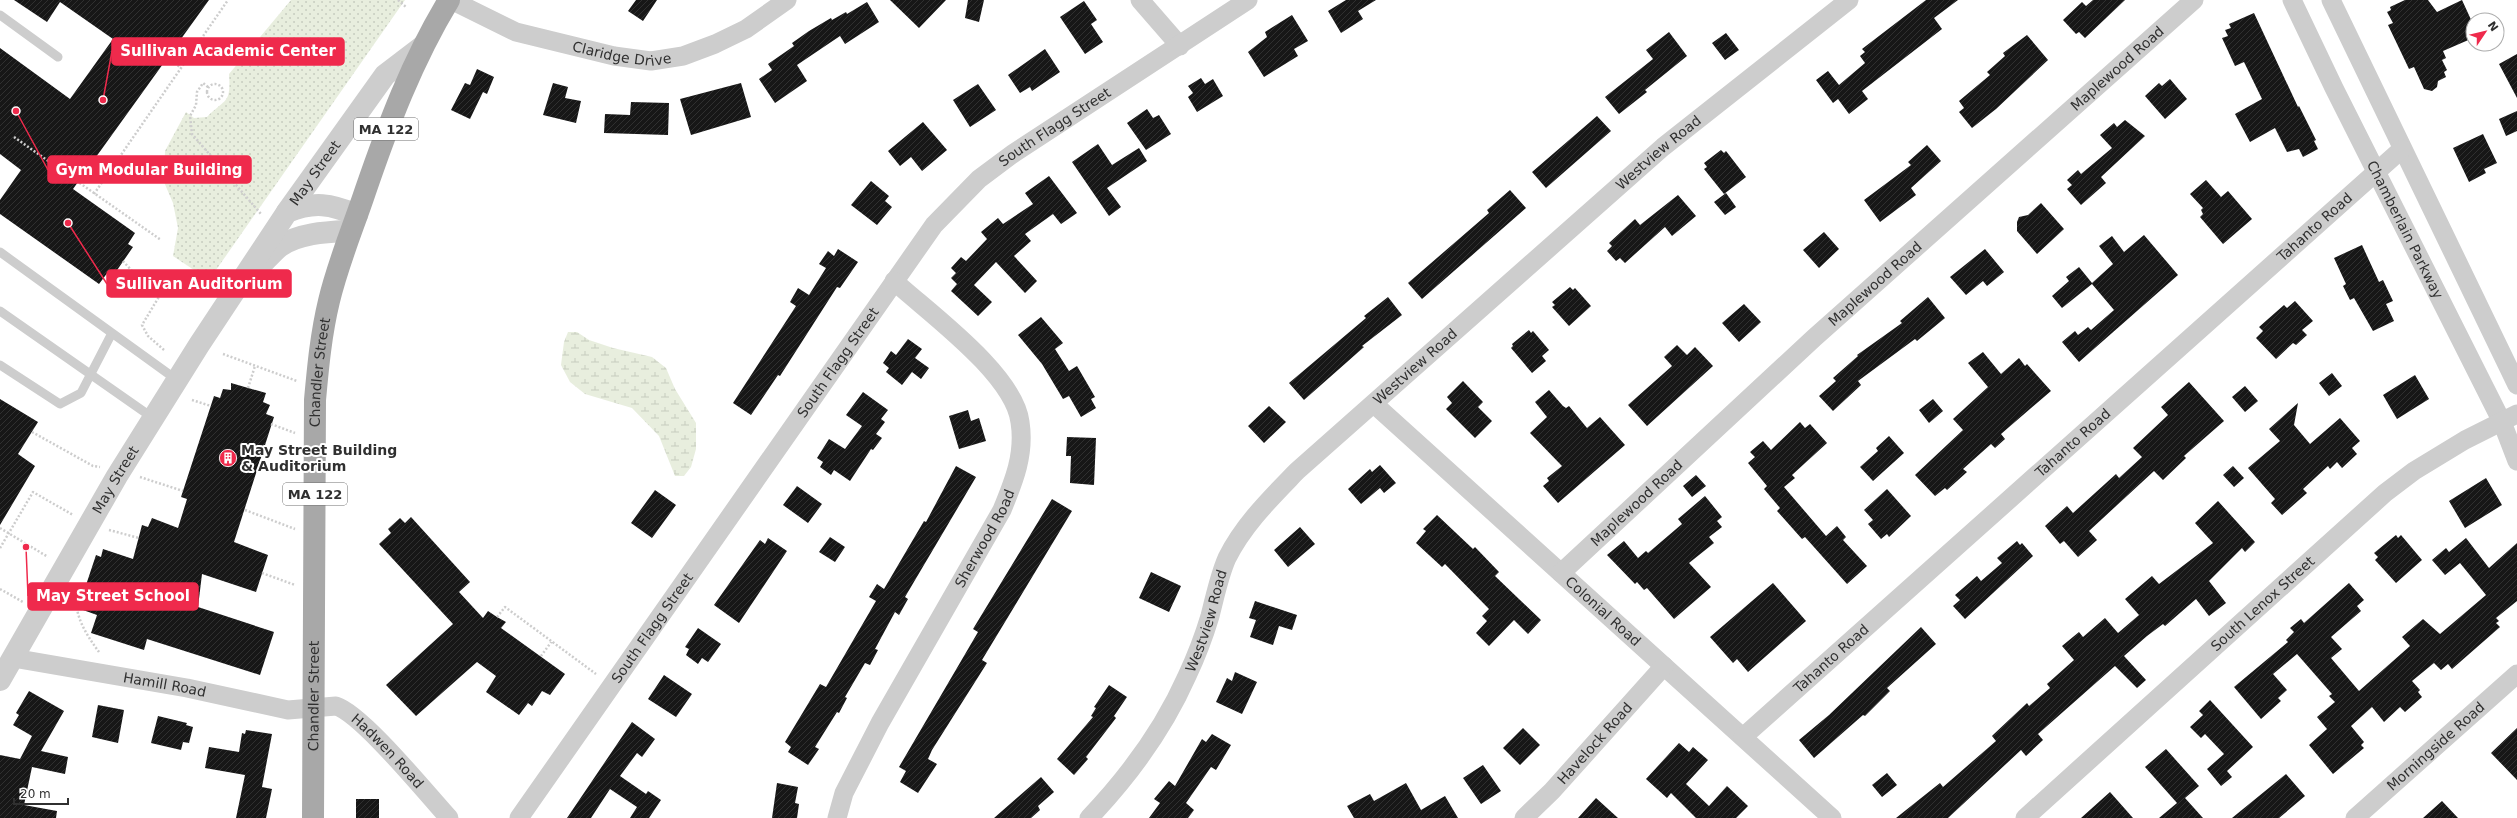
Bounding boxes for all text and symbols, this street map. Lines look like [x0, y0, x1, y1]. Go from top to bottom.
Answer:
north arrow [2465, 12, 2505, 52]
text: N [2485, 19, 2501, 34]
street label: Maplewood Road [2067, 23, 2167, 114]
callout: Sullivan Academic Center [112, 38, 344, 65]
street label: Claridge Drive [571, 38, 672, 69]
text: Sullivan Academic Center [120, 42, 336, 60]
street label: South Flagg Street [996, 84, 1114, 170]
street label: Westview Road [1613, 112, 1704, 193]
road number: MA 122 [354, 118, 418, 140]
street label: May Street [286, 137, 344, 209]
callout: Gym Modular Building [48, 156, 251, 183]
street label: Chamberlain Parkway [2364, 158, 2447, 301]
text: Gym Modular Building [55, 161, 243, 179]
street label: Tahanto Road [2273, 189, 2355, 265]
street label: Maplewood Road [1825, 238, 1925, 329]
callout: Sullivan Auditorium [107, 270, 291, 297]
text: Sullivan Auditorium [115, 275, 283, 293]
street label: South Flagg Street [794, 304, 882, 421]
street label: Chandler Street [307, 316, 333, 427]
street label: Westview Road [1370, 325, 1460, 408]
street label: Tahanto Road [2031, 405, 2114, 481]
place label: May Street Building & Auditorium [241, 442, 397, 474]
street label: May Street [89, 443, 142, 517]
building icon: May Street Building & Auditorium [218, 448, 238, 468]
street label: Maplewood Road [1587, 456, 1686, 549]
road number: MA 122 [283, 483, 347, 505]
street label: Sherwood Road [951, 487, 1018, 590]
street label: South Lenox Street [2208, 552, 2318, 654]
street label: Westview Road [1182, 568, 1230, 674]
street label: South Flagg Street [608, 569, 696, 686]
street label: Colonial Road [1562, 573, 1644, 649]
callout: May Street School [28, 583, 198, 610]
text: May Street School [36, 587, 190, 605]
street label: Tahanto Road [1790, 621, 1872, 697]
street label: Chandler Street [305, 640, 322, 751]
street label: Hamill Road [122, 669, 208, 700]
street label: Havelock Road [1554, 699, 1635, 787]
street label: Morningside Road [2384, 699, 2488, 794]
street label: Hadwen Road [348, 710, 427, 791]
scale bar [14, 780, 68, 806]
text: 20 m [20, 787, 51, 801]

